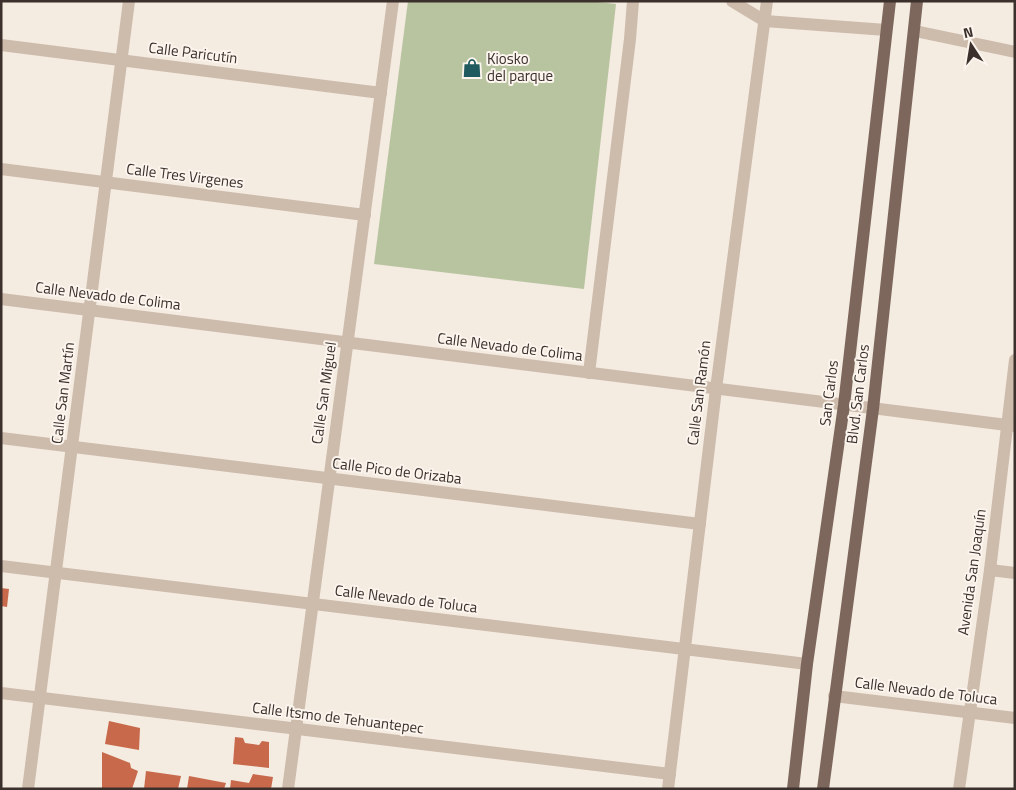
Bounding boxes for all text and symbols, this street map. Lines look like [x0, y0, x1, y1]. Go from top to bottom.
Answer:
north arrow [946, 20, 996, 70]
text: N [961, 21, 975, 43]
street label: Calle Paricutín [147, 36, 239, 69]
place label: Kiosko del parque [487, 47, 553, 87]
shop icon: Kiosko del parque [461, 57, 483, 79]
street label: Calle Tres Virgenes [125, 157, 245, 194]
street label: Calle Nevado de Colima [34, 275, 183, 316]
street label: Calle Nevado de Colima [436, 326, 585, 367]
street label: Calle San Ramón [681, 339, 716, 447]
street label: Calle San Miguel [305, 340, 342, 446]
street label: Calle San Martín [45, 341, 80, 445]
street label: Blvd. San Carlos [840, 343, 875, 445]
street label: San Carlos [813, 359, 844, 427]
street label: Calle Pico de Orizaba [331, 451, 464, 490]
street label: Avenida San Joaquín [951, 507, 992, 637]
street label: Calle Nevado de Toluca [333, 578, 479, 619]
street label: Calle Nevado de Toluca [853, 670, 999, 711]
street label: Calle Itsmo de Tehuantepec [251, 696, 425, 739]

